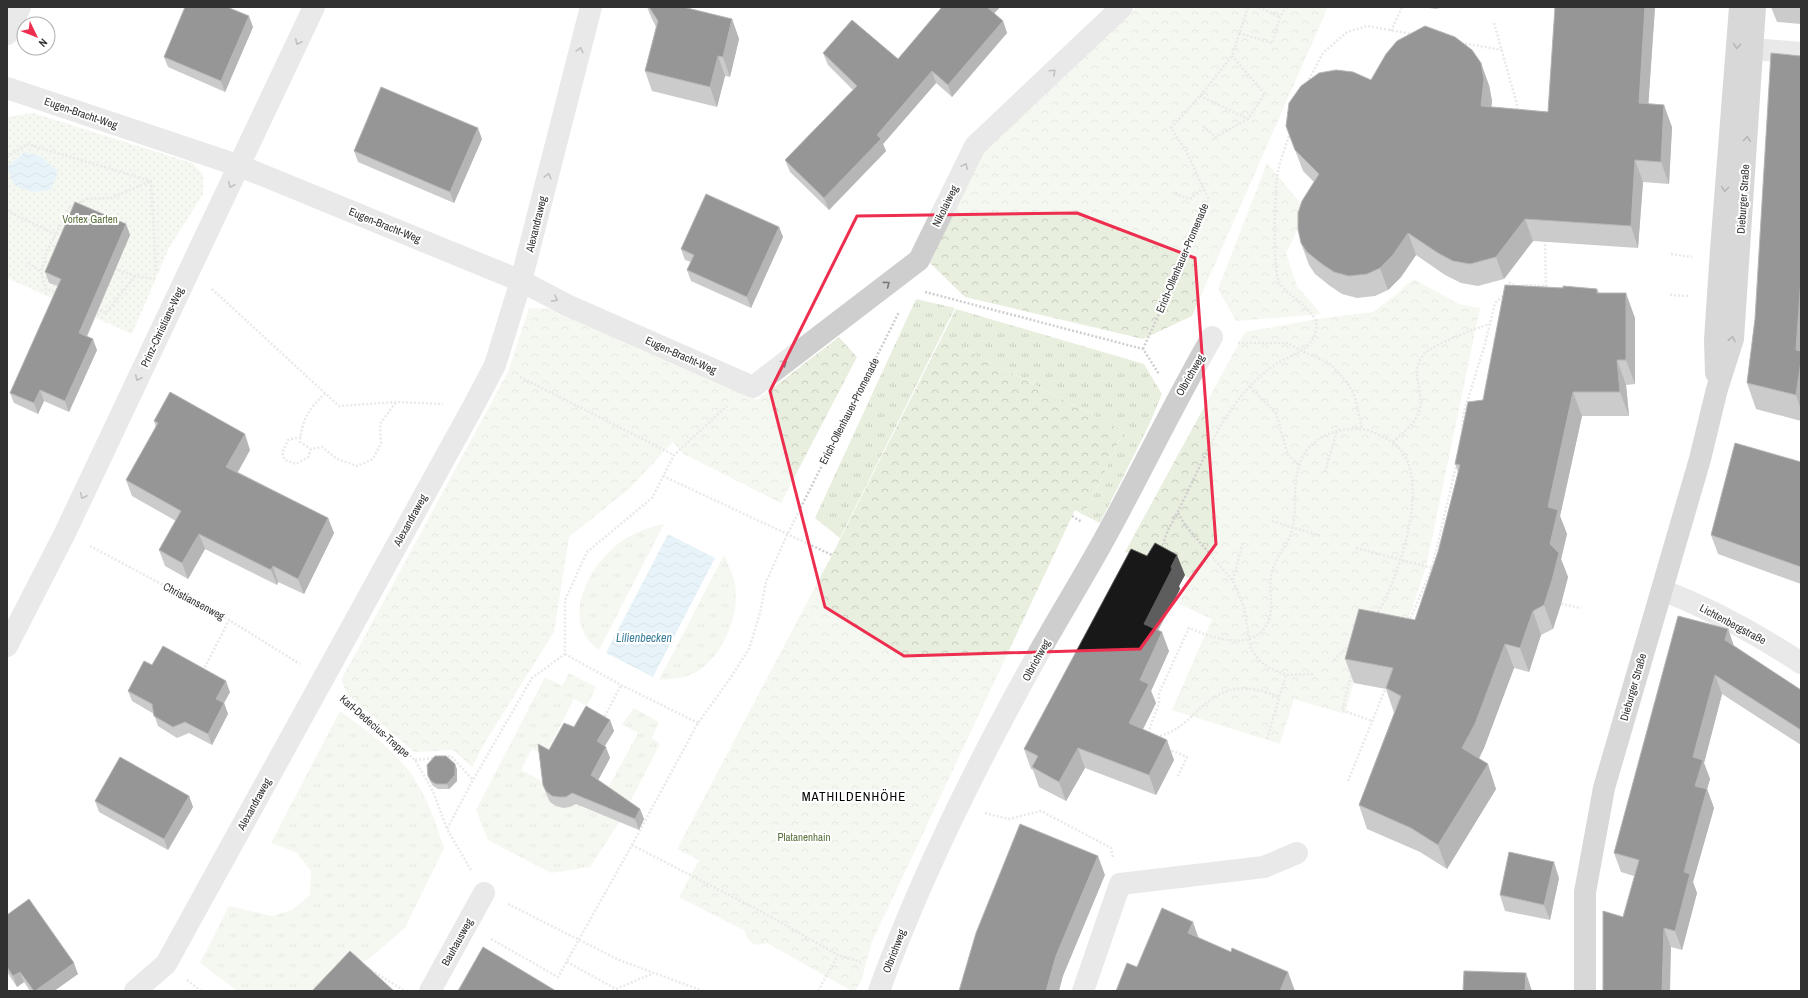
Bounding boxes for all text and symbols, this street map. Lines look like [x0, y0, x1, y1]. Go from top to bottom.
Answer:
north arrow [16, 16, 56, 56]
text: N [36, 36, 51, 50]
one-way arrow [295, 38, 303, 46]
one-way arrow [1732, 43, 1741, 49]
one-way arrow [576, 46, 584, 53]
one-way arrow [1048, 70, 1056, 77]
street label: Eugen-Bracht-Weg [43, 94, 119, 132]
one-way arrow [1743, 136, 1752, 142]
one-way arrow [960, 163, 968, 171]
street label: Dieburger Straße [1734, 164, 1752, 234]
one-way arrow [543, 172, 552, 179]
one-way arrow [228, 181, 236, 189]
street label: Nikolaiweg [929, 183, 961, 229]
one-way arrow [1721, 186, 1730, 192]
street label: Alexandraweg [522, 195, 550, 254]
street label: Erich-Ollenhauer-Promenade [1153, 201, 1211, 315]
street label: Eugen-Bracht-Weg [347, 204, 423, 246]
park label: Vortex Garten [62, 212, 118, 226]
one-way arrow [883, 282, 890, 289]
street label: Prinz-Christians-Weg [137, 285, 187, 369]
one-way arrow [551, 294, 559, 302]
street label: Eugen-Bracht-Weg [643, 333, 719, 377]
one-way arrow [1728, 336, 1736, 342]
street label: Olbrichweg [1173, 352, 1207, 398]
street label: Erich-Ollenhauer-Promenade [816, 355, 882, 467]
one-way arrow [779, 361, 786, 368]
one-way arrow [135, 374, 143, 382]
one-way arrow [80, 492, 88, 499]
street label: Alexandraweg [390, 492, 430, 549]
street label: Christiansenweg [161, 579, 227, 623]
street label: Lichtenbergstraße [1697, 601, 1769, 647]
water label: Lilienbecken [616, 630, 672, 646]
street label: Olbrichweg [1019, 637, 1053, 683]
street label: Dieburger Straße [1617, 652, 1649, 722]
street label: Karl-Dedecius-Treppe [337, 692, 413, 760]
street label: Alexandraweg [234, 776, 274, 833]
district label: MATHILDENHÖHE [802, 788, 906, 805]
park label: Platanenhain [777, 830, 831, 844]
street label: Bauhausweg [438, 916, 476, 968]
street label: Olbrichweg [879, 927, 909, 975]

